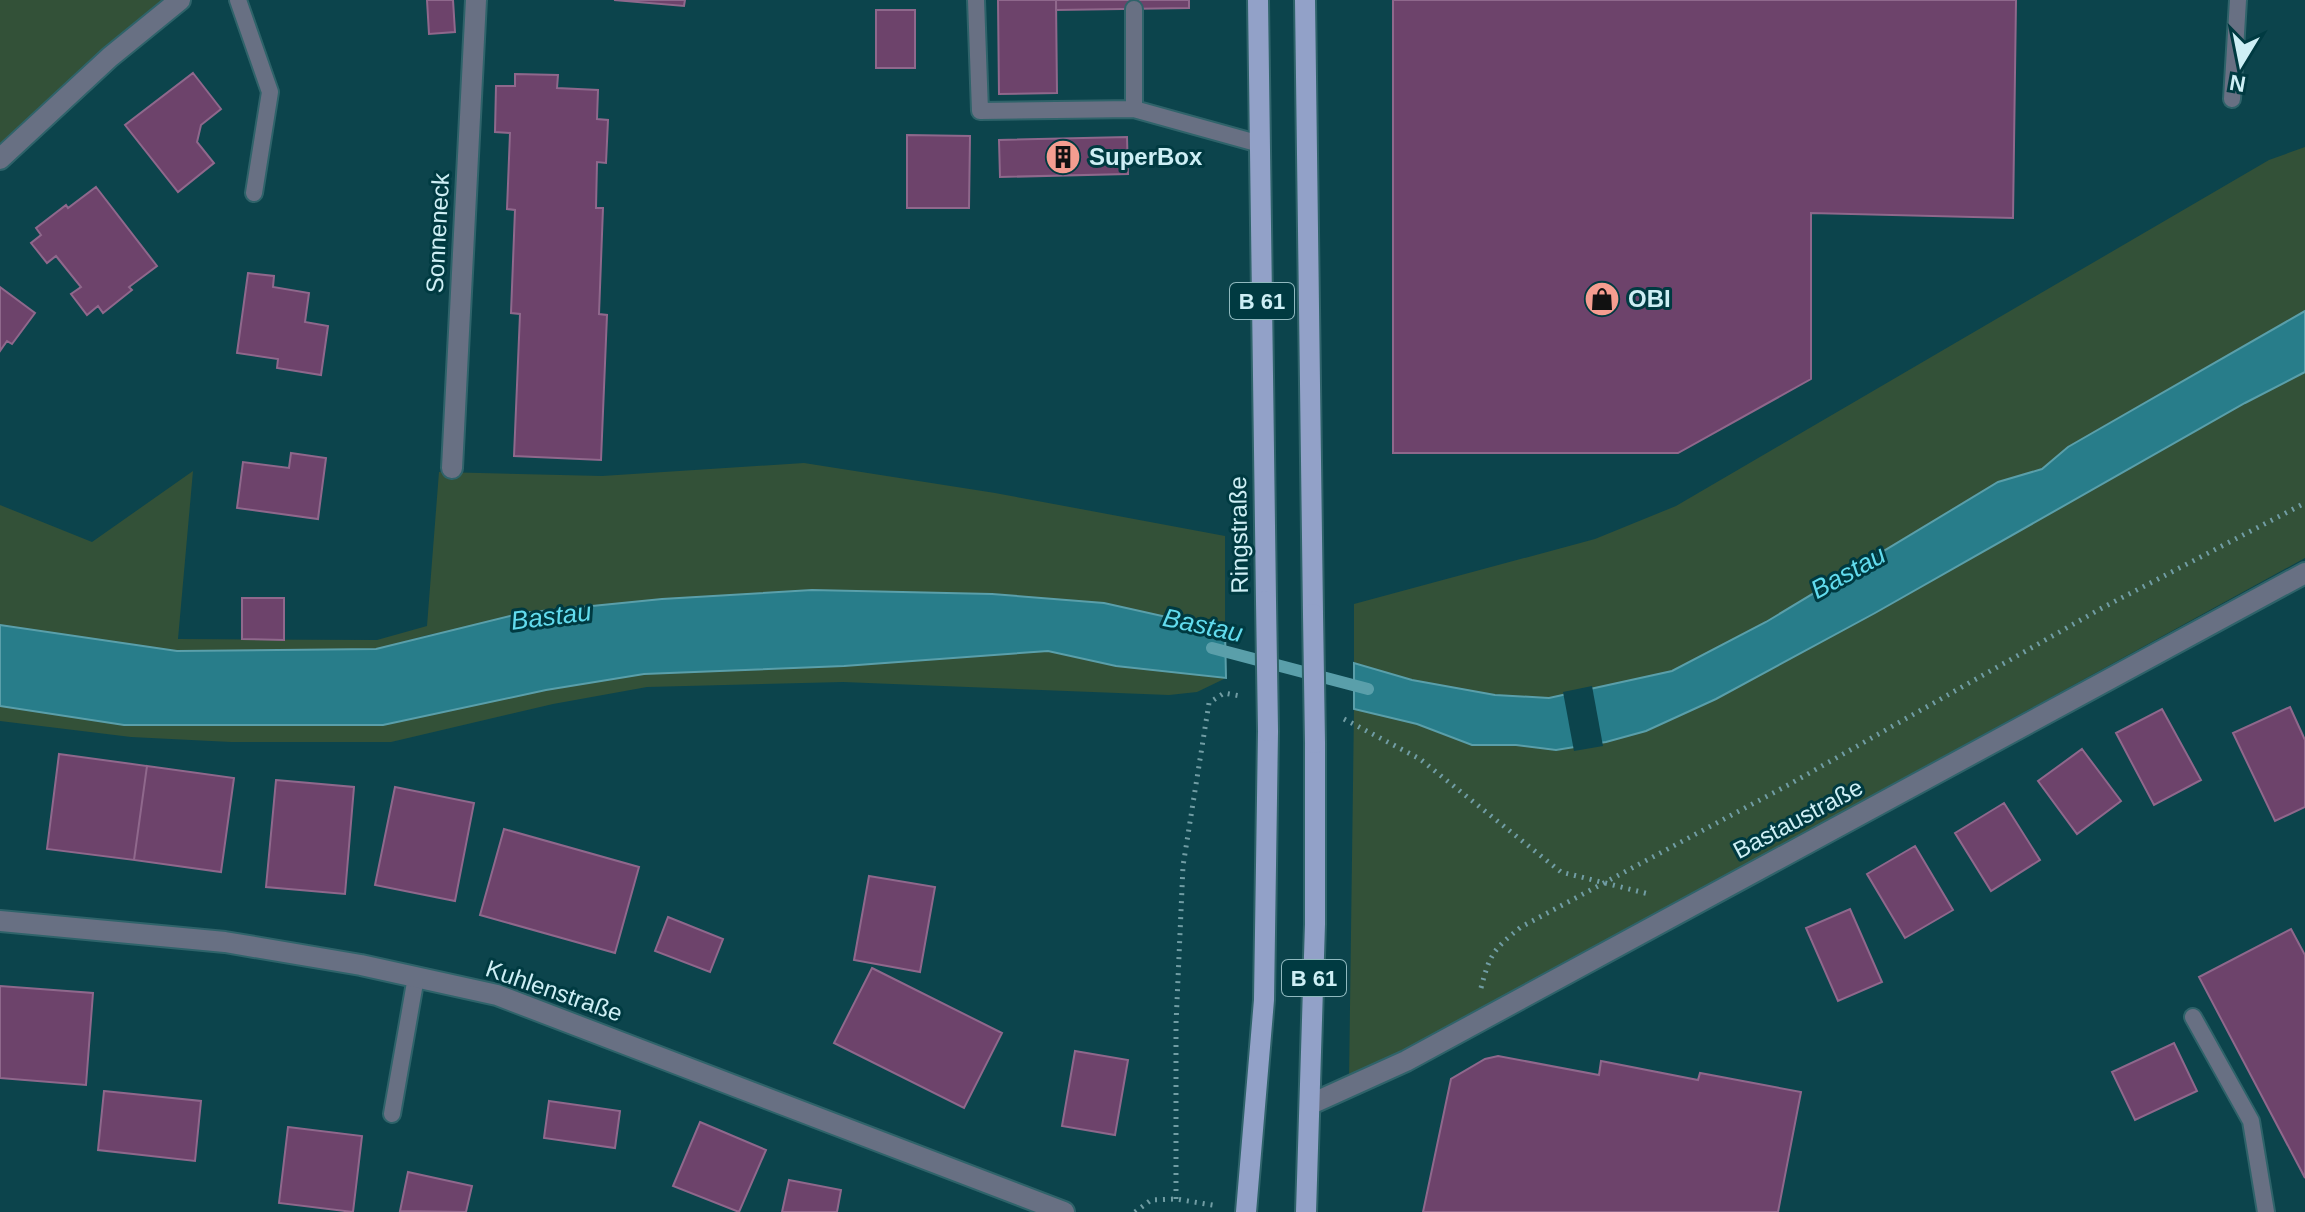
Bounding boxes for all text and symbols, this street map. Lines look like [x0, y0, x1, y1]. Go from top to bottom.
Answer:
north arrow [2201, 24, 2281, 104]
text: N [2228, 70, 2248, 97]
building icon: SuperBox [1044, 138, 1082, 176]
place label: SuperBox [1089, 143, 1203, 170]
street label: Sonneneck [421, 171, 454, 294]
shop icon: OBI [1583, 280, 1621, 318]
road number: B 61 [1230, 283, 1294, 319]
place label: OBI [1628, 285, 1671, 312]
street label: Ringstraße [1224, 476, 1253, 594]
water label: Bastau [1805, 539, 1891, 605]
water label: Bastau [509, 596, 593, 636]
water label: Bastau [1160, 602, 1246, 648]
street label: Bastaustraße [1728, 773, 1867, 864]
street label: Kuhlenstraße [482, 955, 626, 1027]
road number: B 61 [1282, 960, 1346, 996]

